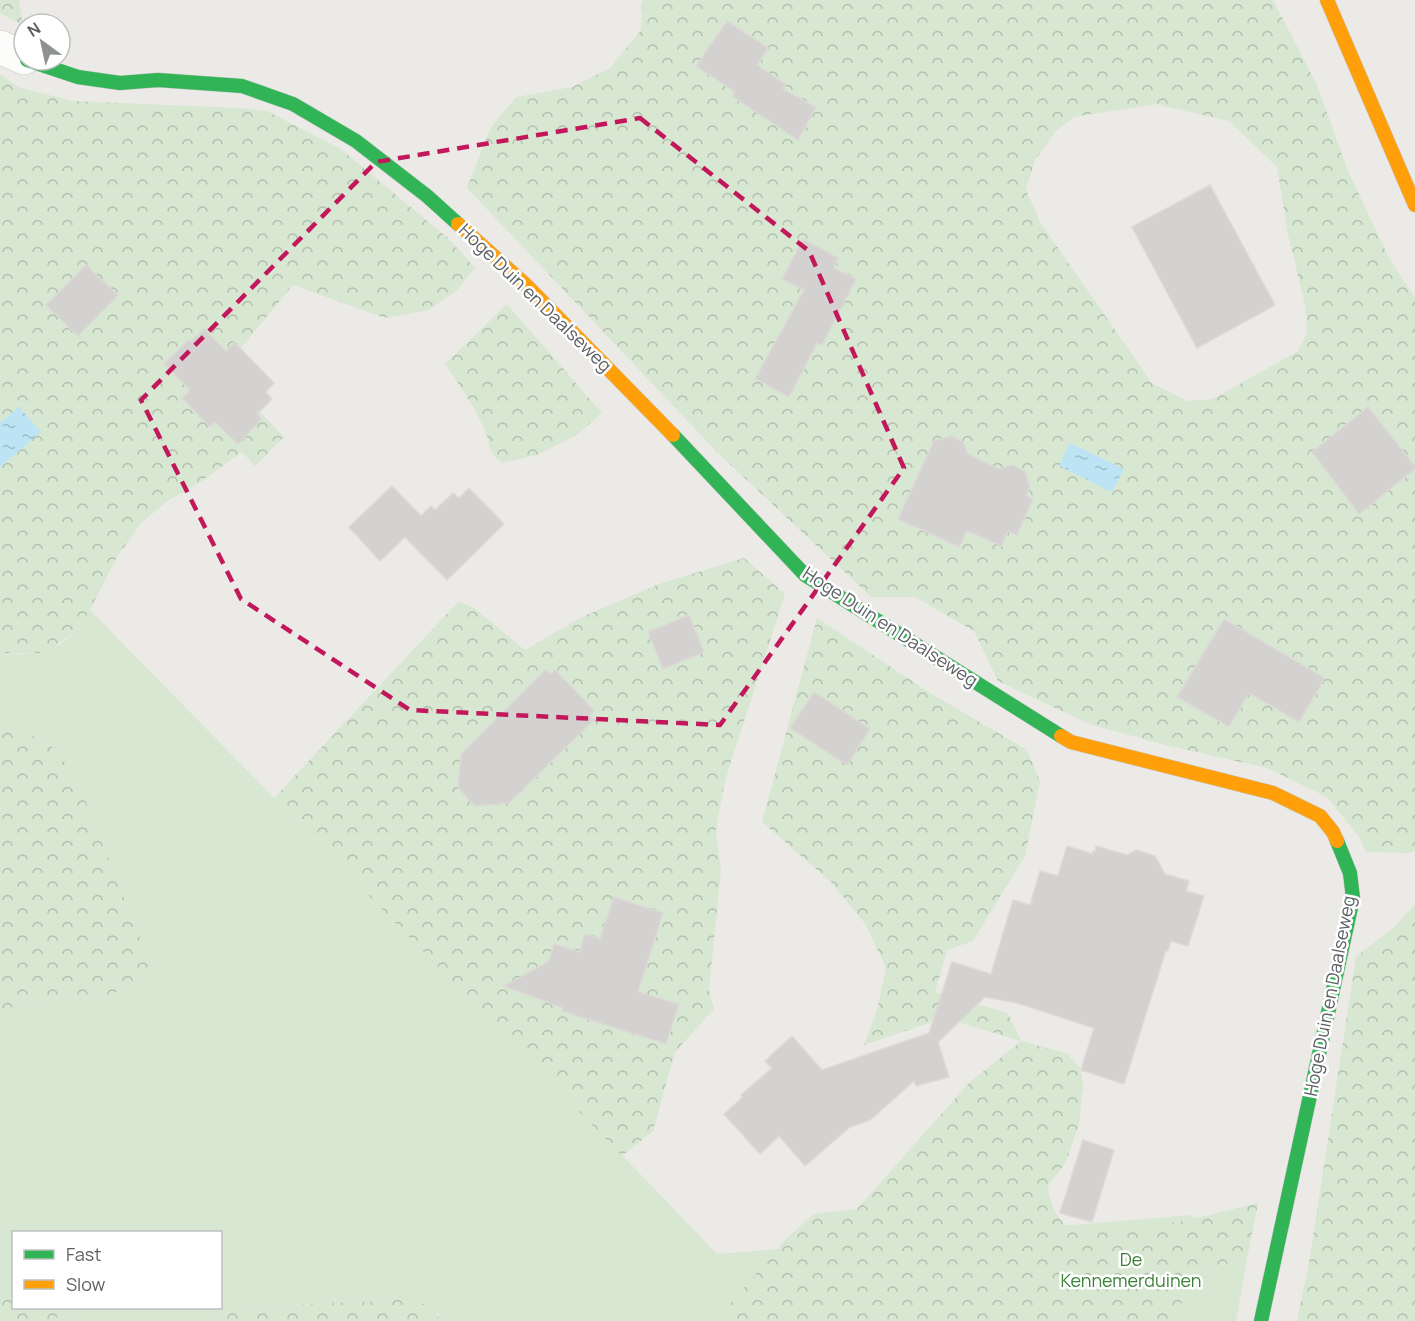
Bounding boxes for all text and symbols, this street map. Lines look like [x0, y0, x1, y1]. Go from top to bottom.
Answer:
north arrow [12, 12, 72, 72]
text: N [23, 17, 45, 42]
street label: Hoge Duin en Daalseweg [454, 218, 617, 377]
street label: Hoge Duin en Daalseweg [798, 561, 983, 692]
street label: Hoge Duin en Daalseweg [1298, 893, 1360, 1098]
legend [12, 1231, 222, 1309]
text: Fast [66, 1242, 101, 1266]
park label: De Kennemerduinen [1061, 1247, 1201, 1292]
text: Slow [66, 1272, 106, 1296]

